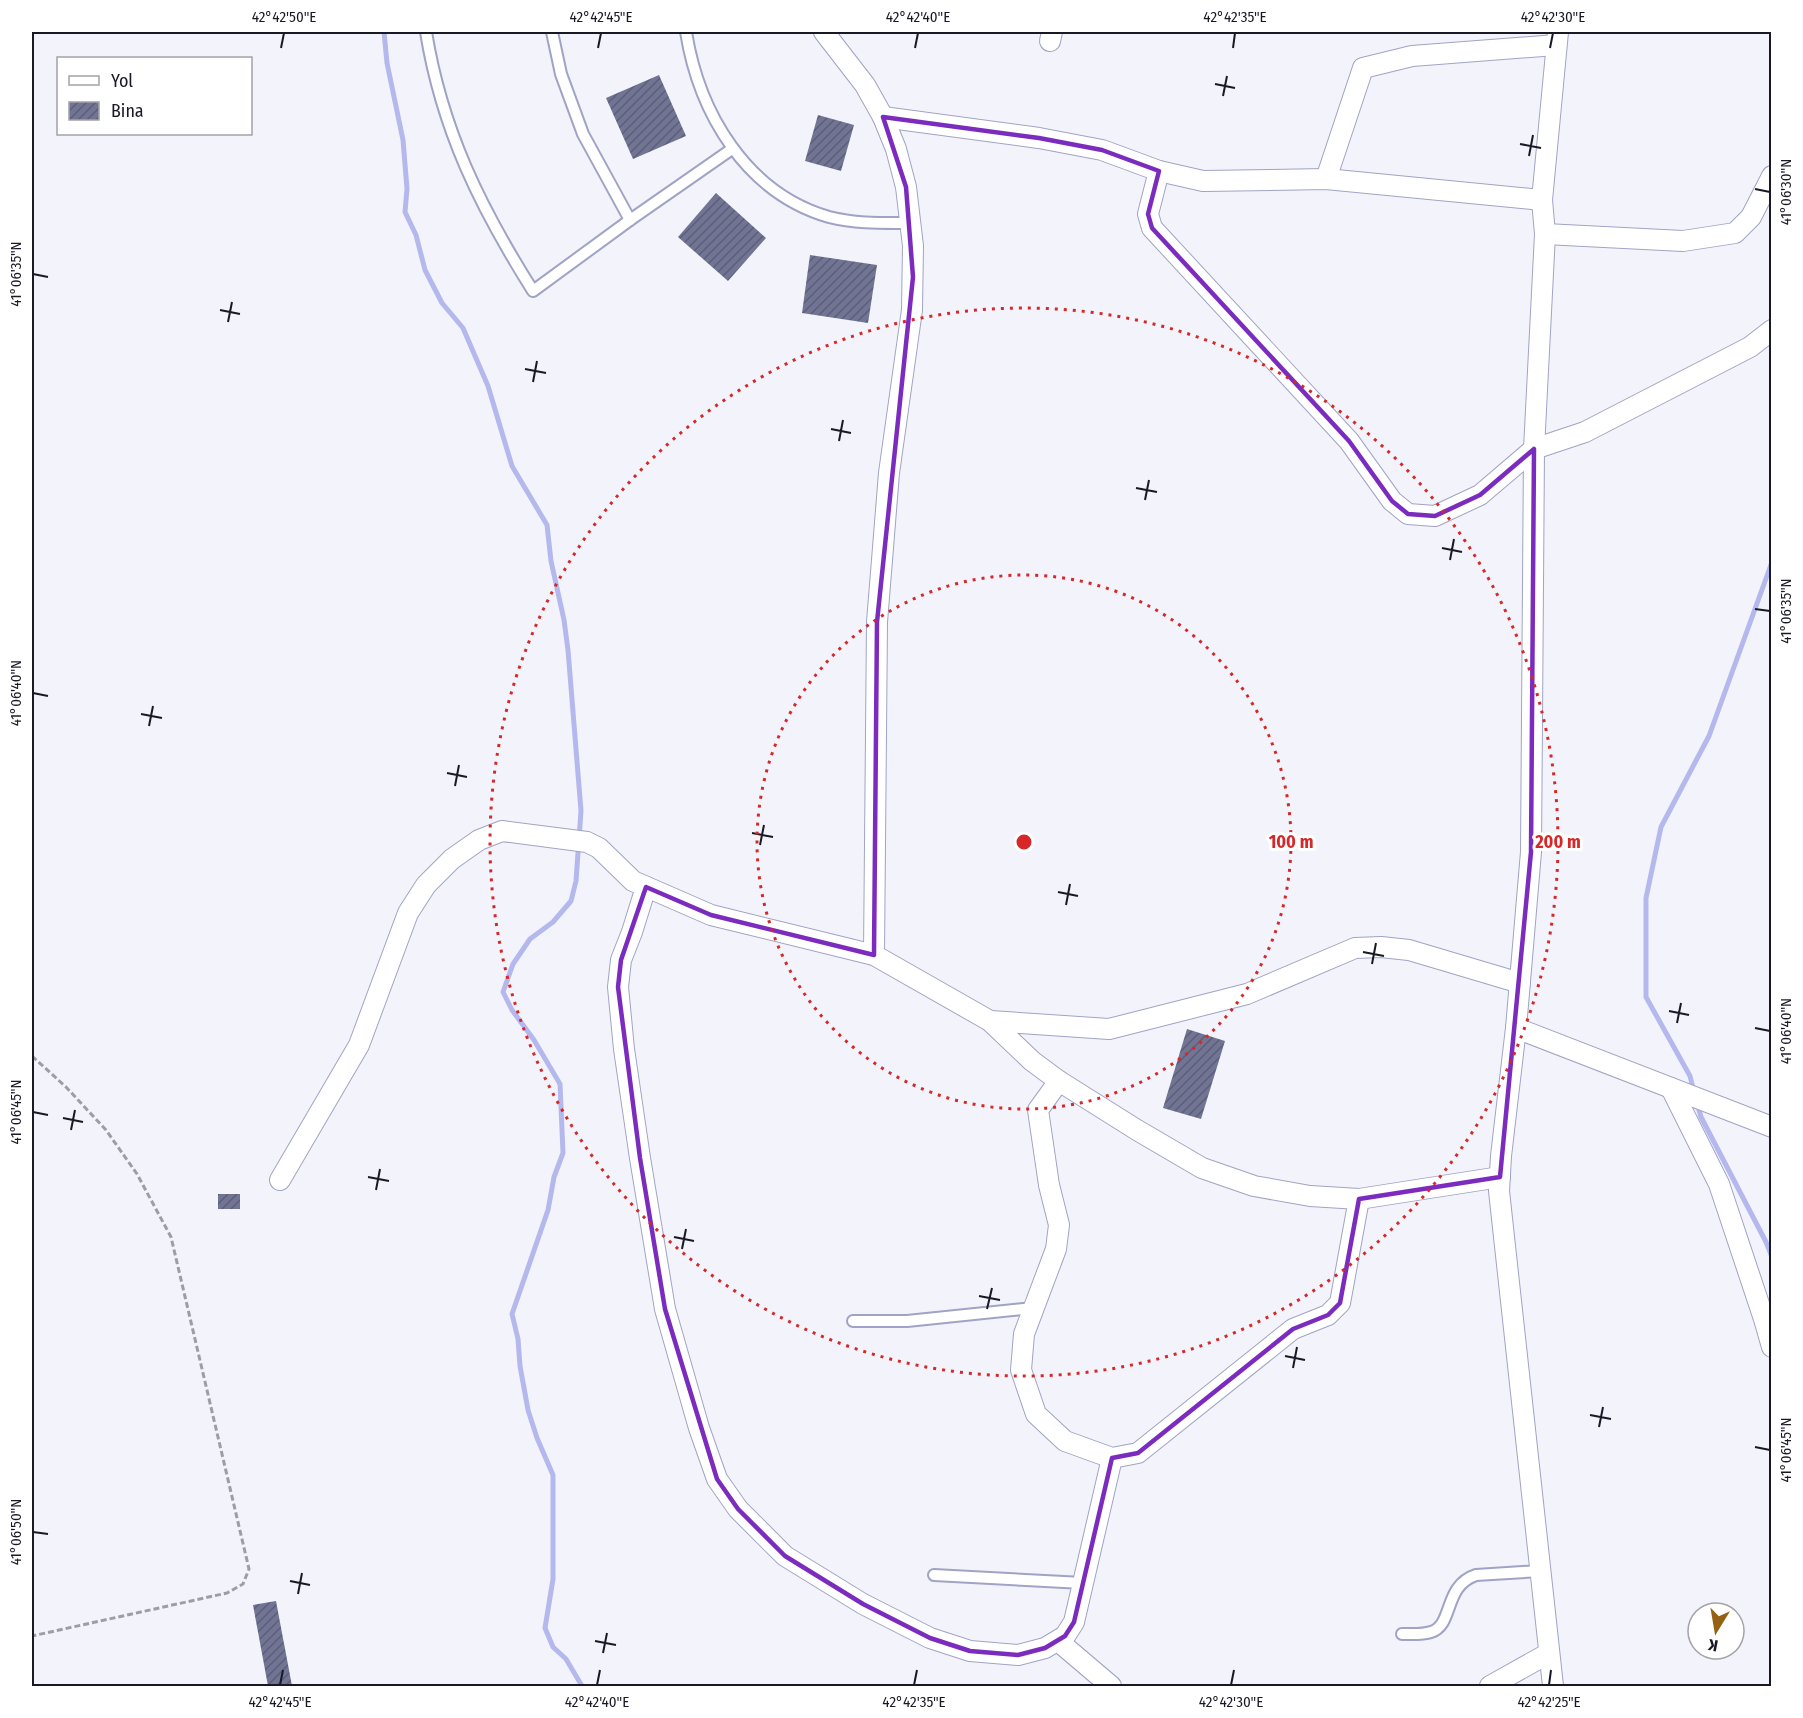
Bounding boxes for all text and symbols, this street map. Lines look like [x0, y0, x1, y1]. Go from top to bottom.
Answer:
text: 42°42'50"E [252, 8, 316, 26]
text: 42°42'45"E [569, 8, 633, 26]
text: 42°42'40"E [886, 8, 950, 26]
text: 42°42'35"E [1203, 8, 1267, 26]
text: 42°42'30"E [1521, 8, 1585, 26]
legend [57, 57, 252, 135]
text: Yol [111, 70, 133, 92]
text: Bina [111, 100, 144, 122]
text: 41°06'30"N [1777, 159, 1795, 225]
text: 41°06'35"N [7, 241, 25, 307]
text: 41°06'35"N [1777, 578, 1795, 644]
text: 41°06'40"N [7, 660, 25, 726]
text: 100 m [1269, 831, 1313, 853]
text: 200 m [1534, 831, 1581, 853]
centre of rings [1014, 832, 1034, 852]
text: 41°06'40"N [1777, 998, 1795, 1064]
text: 41°06'45"N [7, 1079, 25, 1145]
text: 41°06'45"N [1777, 1417, 1795, 1483]
text: 41°06'50"N [7, 1499, 25, 1565]
north arrow [1686, 1601, 1746, 1661]
text: K [1706, 1635, 1720, 1655]
text: 42°42'45"E [248, 1693, 312, 1711]
text: 42°42'40"E [565, 1693, 629, 1711]
text: 42°42'35"E [882, 1693, 946, 1711]
text: 42°42'30"E [1199, 1693, 1263, 1711]
text: 42°42'25"E [1517, 1693, 1581, 1711]

